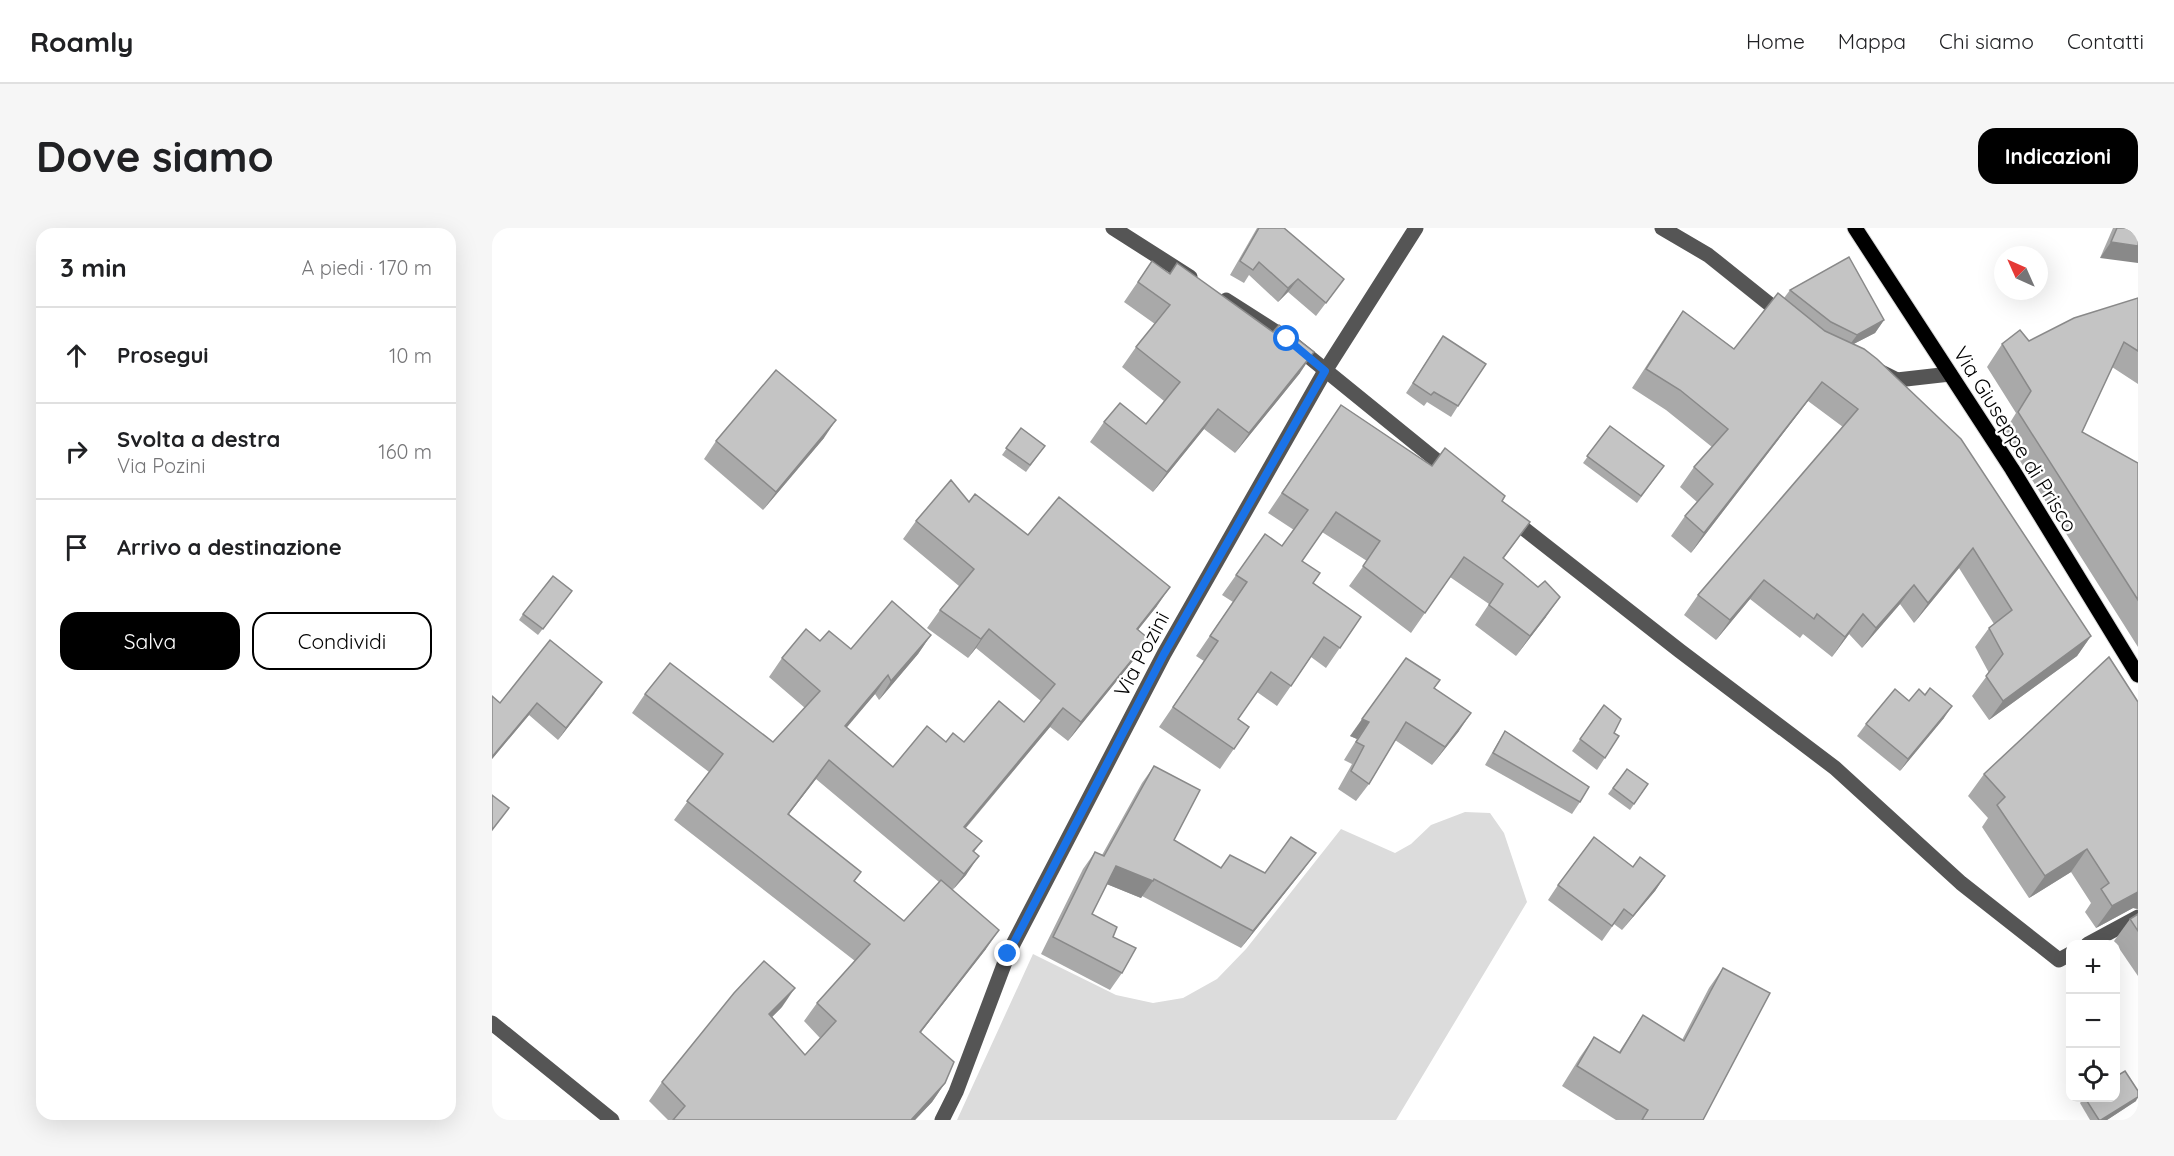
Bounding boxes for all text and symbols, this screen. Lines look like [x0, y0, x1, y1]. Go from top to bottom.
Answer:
text: Roamly [30, 24, 134, 59]
text: Home [1746, 28, 1805, 54]
text: Mappa [1838, 28, 1906, 54]
text: Chi siamo [1939, 28, 2034, 54]
text: Contatti [2067, 28, 2144, 54]
button: Indicazioni [1978, 128, 2138, 184]
text: Dove siamo [36, 130, 274, 183]
north arrow [1994, 246, 2048, 300]
text: 3 min [60, 251, 127, 284]
text: A piedi · 170 m [301, 255, 432, 280]
route start [1273, 325, 1299, 351]
icon: ahead [60, 339, 93, 372]
text: Prosegui [117, 341, 209, 369]
street label: Via Giuseppe di Prisco [1948, 341, 2084, 537]
text: 10 m [389, 343, 432, 368]
text: Svolta a destra [117, 425, 280, 453]
icon: right [60, 435, 93, 468]
text: 160 m [378, 439, 432, 464]
text: Via Pozini [117, 453, 205, 478]
icon: arrive [60, 531, 93, 564]
text: Arrivo a destinazione [117, 533, 342, 561]
street label: Via Pozini [1108, 607, 1174, 701]
button: Salva [60, 612, 240, 670]
button: Condividi [252, 612, 432, 670]
route end [994, 940, 1020, 966]
map controls [2066, 940, 2120, 1102]
button: + [2066, 940, 2120, 994]
button: − [2066, 994, 2120, 1048]
button: locate [2066, 1048, 2120, 1102]

